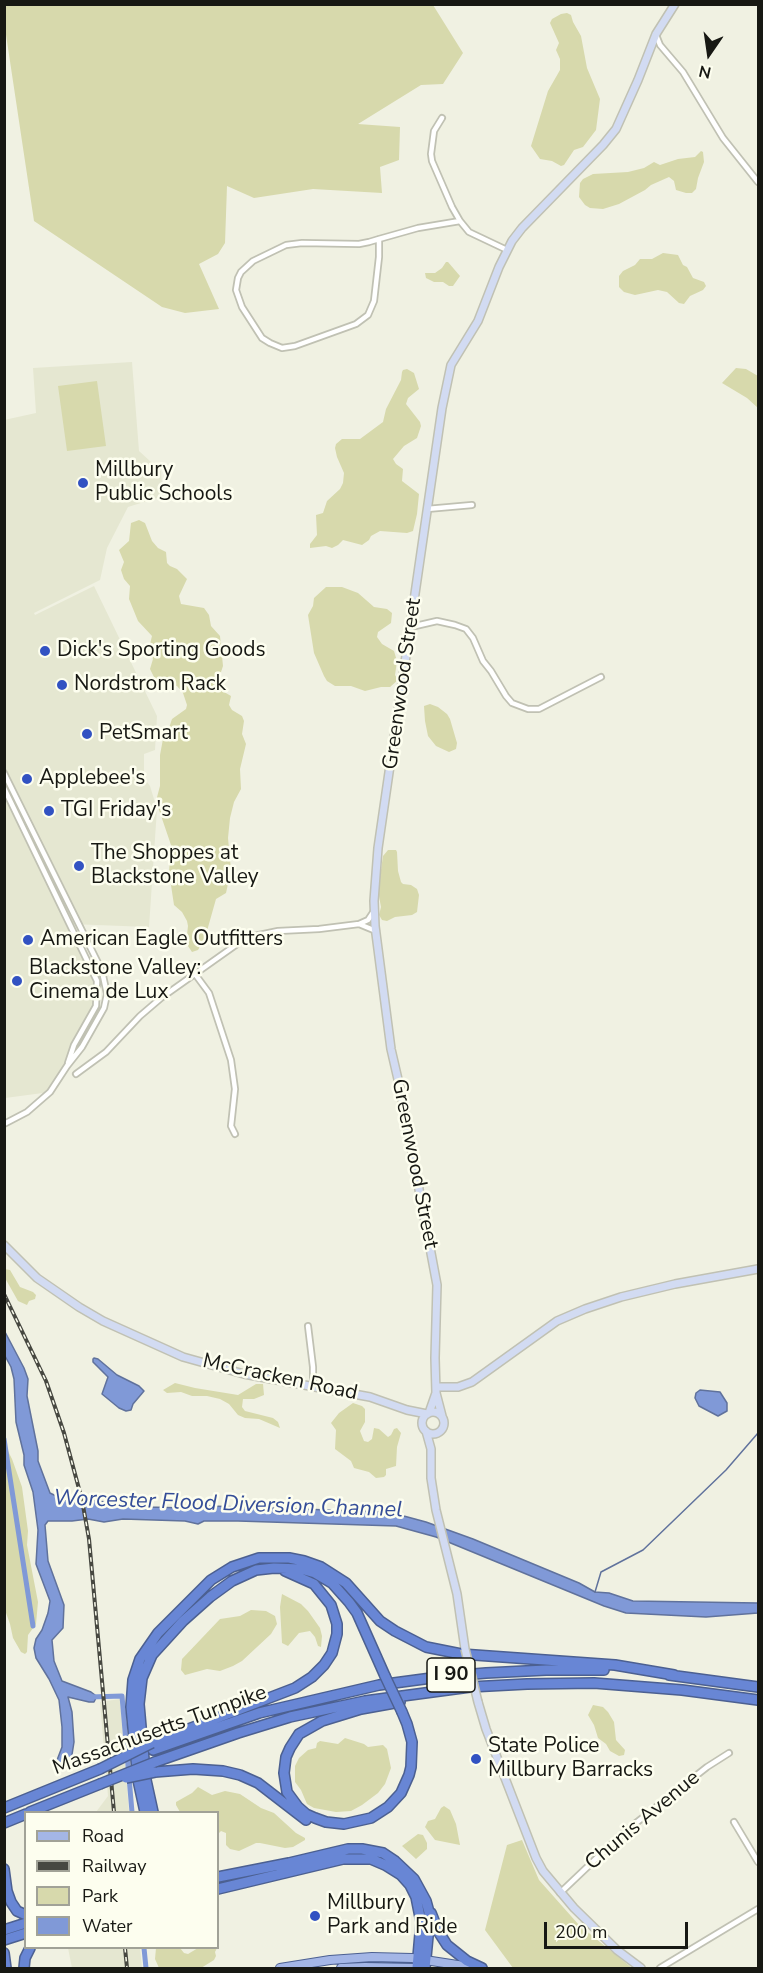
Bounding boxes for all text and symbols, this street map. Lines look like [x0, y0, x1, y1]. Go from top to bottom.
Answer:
north arrow [679, 24, 739, 84]
text: N [697, 59, 713, 84]
place label: Millbury Public Schools [95, 458, 233, 508]
marker: Millbury Public Schools [76, 476, 90, 490]
street label: Greenwood Street [379, 597, 427, 771]
place label: Dick's Sporting Goods [57, 638, 266, 664]
marker: Dick's Sporting Goods [38, 644, 52, 658]
place label: Nordstrom Rack [74, 672, 226, 698]
marker: Nordstrom Rack [55, 678, 69, 692]
place label: PetSmart [99, 721, 188, 747]
marker: PetSmart [80, 727, 94, 741]
place label: Applebee's [39, 766, 145, 792]
marker: Applebee's [20, 772, 34, 786]
place label: TGI Friday's [61, 798, 171, 824]
marker: TGI Friday's [42, 804, 56, 818]
place label: The Shoppes at Blackstone Valley [91, 841, 259, 891]
marker: The Shoppes at Blackstone Valley [72, 859, 86, 873]
place label: American Eagle Outfitters [40, 927, 283, 953]
marker: American Eagle Outfitters [21, 933, 35, 947]
place label: Blackstone Valley: Cinema de Lux [29, 956, 201, 1006]
marker: Blackstone Valley: Cinema de Lux [10, 974, 24, 988]
street label: Greenwood Street [385, 1077, 443, 1251]
street label: McCracken Road [200, 1349, 360, 1407]
water label: Worcester Flood Diversion Channel [53, 1486, 403, 1524]
road number: I 90 [427, 1658, 475, 1692]
street label: Massachusetts Turnpike [50, 1681, 270, 1781]
place label: State Police Millbury Barracks [488, 1734, 653, 1784]
marker: State Police Millbury Barracks [469, 1752, 483, 1766]
street label: Chunis Avenue [581, 1766, 705, 1876]
legend [24, 1811, 219, 1949]
text: Road [82, 1824, 124, 1848]
text: Railway [82, 1854, 147, 1878]
text: Park [82, 1884, 118, 1908]
place label: Millbury Park and Ride [327, 1891, 457, 1941]
marker: Millbury Park and Ride [308, 1909, 322, 1923]
scale bar [547, 1910, 691, 1948]
text: Water [82, 1914, 133, 1938]
text: 200 m [555, 1920, 607, 1944]

